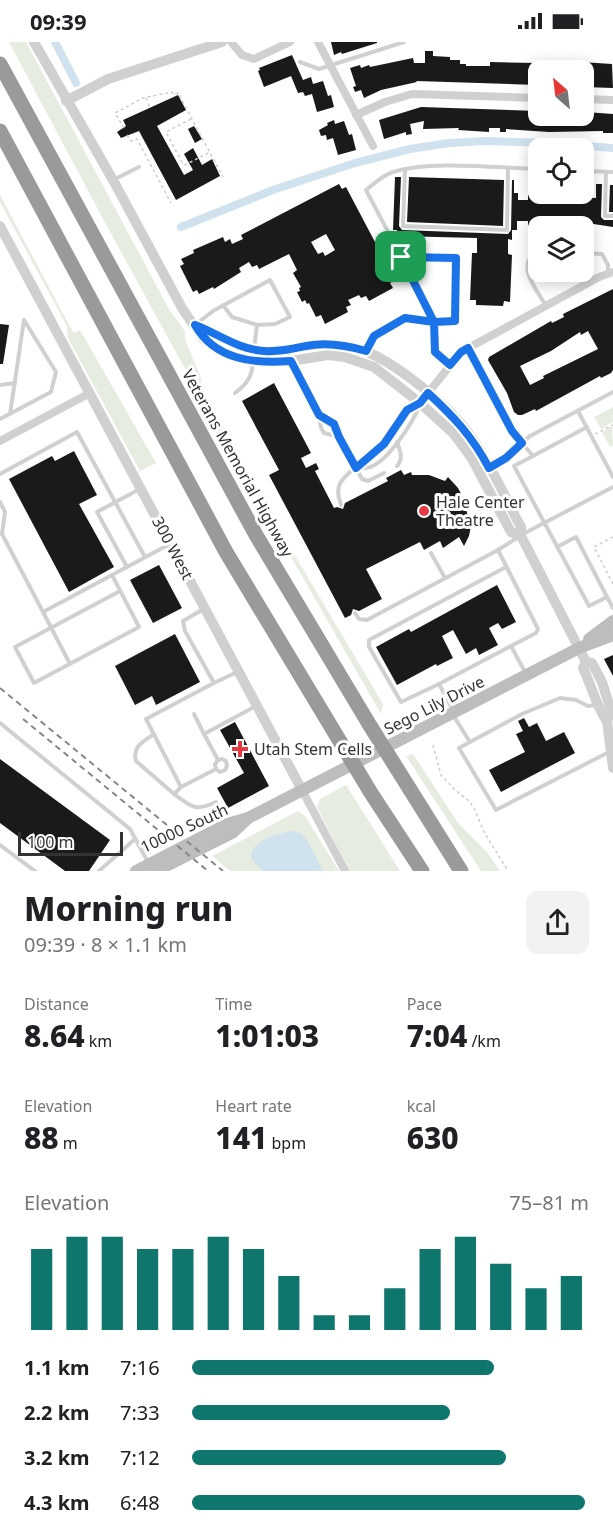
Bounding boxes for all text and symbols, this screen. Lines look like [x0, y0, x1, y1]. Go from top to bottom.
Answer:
text: 09:39 [30, 6, 87, 36]
north arrow [528, 60, 594, 126]
map controls [528, 60, 594, 282]
button: locate [528, 138, 594, 204]
button: layers [528, 216, 594, 282]
pin [375, 231, 426, 282]
icon: arrive [384, 240, 417, 273]
street label: Veterans Memorial Highway [177, 365, 299, 562]
place label: Hale Center Theatre [436, 491, 525, 531]
marker: Hale Center Theatre [417, 504, 431, 518]
street label: 300 West [147, 513, 199, 584]
street label: Sego Lily Drive [380, 670, 488, 740]
place label: Utah Stem Cells [254, 738, 372, 760]
marker: Utah Stem Cells [231, 740, 249, 758]
street label: 10000 South [137, 798, 231, 858]
scale bar [18, 829, 123, 857]
text: 100 m [27, 831, 74, 853]
text: Morning run [24, 886, 233, 931]
button: share [526, 891, 589, 954]
text: 09:39 · 8 × 1.1 km [24, 931, 187, 958]
text: Distance [24, 993, 89, 1015]
text: Time [215, 993, 252, 1015]
text: Pace [407, 993, 442, 1015]
text: 8.64 [24, 1015, 85, 1056]
text: 1:01:03 [215, 1015, 319, 1056]
text: 7:04 [407, 1015, 467, 1056]
text: km [85, 1030, 112, 1052]
text: /km [467, 1030, 501, 1052]
text: Elevation [24, 1095, 92, 1117]
text: Heart rate [215, 1095, 292, 1117]
text: kcal [407, 1095, 436, 1117]
text: 88 [24, 1117, 59, 1158]
text: 141 [215, 1117, 267, 1158]
text: 630 [407, 1117, 459, 1158]
text: m [59, 1132, 78, 1154]
text: bpm [267, 1132, 306, 1154]
text: Elevation [24, 1189, 109, 1216]
text: 75–81 m [509, 1189, 589, 1216]
text: 1.1 km [24, 1354, 90, 1381]
text: 7:16 [120, 1354, 160, 1381]
text: 2.2 km [24, 1399, 90, 1426]
text: 7:33 [120, 1399, 160, 1426]
text: 3.2 km [24, 1444, 90, 1471]
text: 7:12 [120, 1444, 160, 1471]
text: 4.3 km [24, 1489, 90, 1516]
text: 6:48 [120, 1489, 160, 1516]

